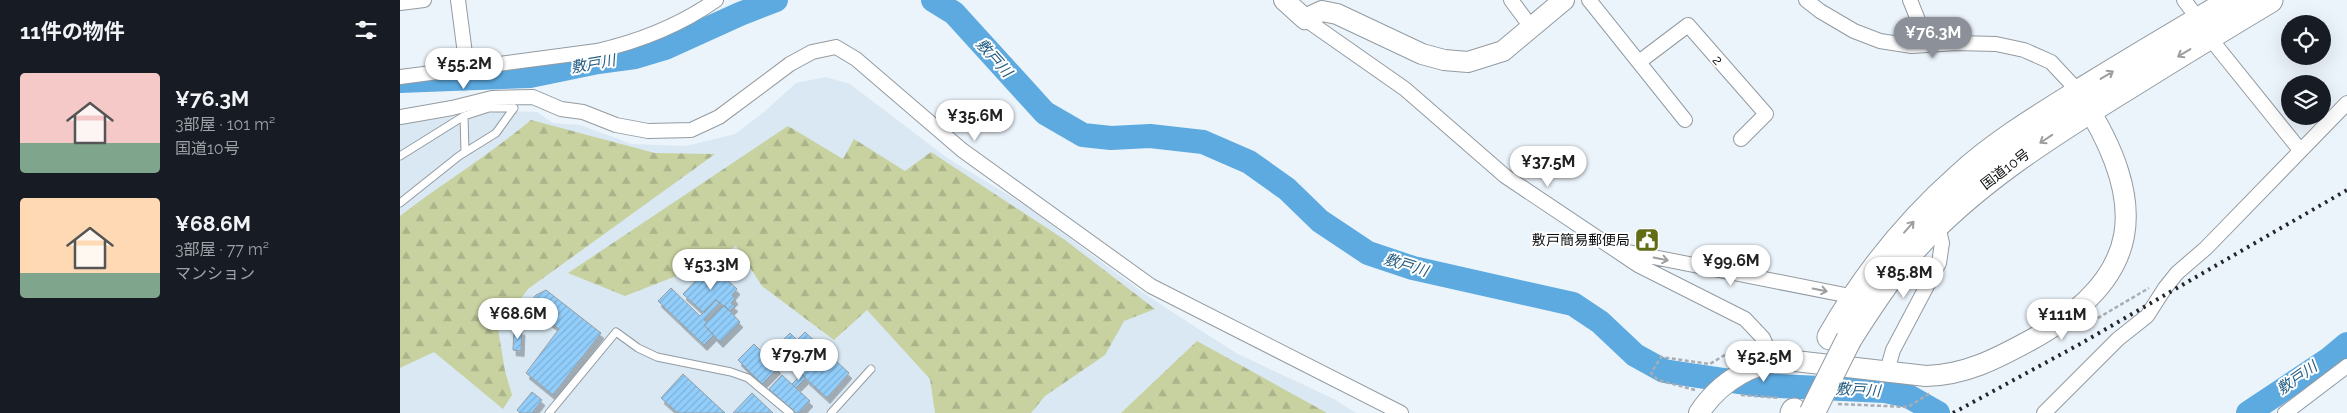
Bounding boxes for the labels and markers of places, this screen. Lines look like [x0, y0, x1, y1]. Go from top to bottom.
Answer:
pin: ¥76.3M [1892, 17, 1974, 59]
pin: ¥55.2M [423, 48, 505, 90]
pin: ¥35.6M [934, 100, 1016, 142]
pin: ¥37.5M [1507, 146, 1589, 188]
public building icon: 敷戸簡易郵便局 [1634, 227, 1660, 253]
place label: 敷戸簡易郵便局 [1532, 232, 1630, 248]
pin: ¥99.6M [1690, 244, 1772, 287]
pin: ¥53.3M [670, 248, 752, 291]
pin: ¥85.8M [1863, 256, 1945, 299]
pin: ¥68.6M [477, 298, 559, 340]
pin: ¥111M [2027, 298, 2097, 341]
pin: ¥79.7M [758, 338, 840, 381]
pin: ¥52.5M [1723, 340, 1805, 383]

